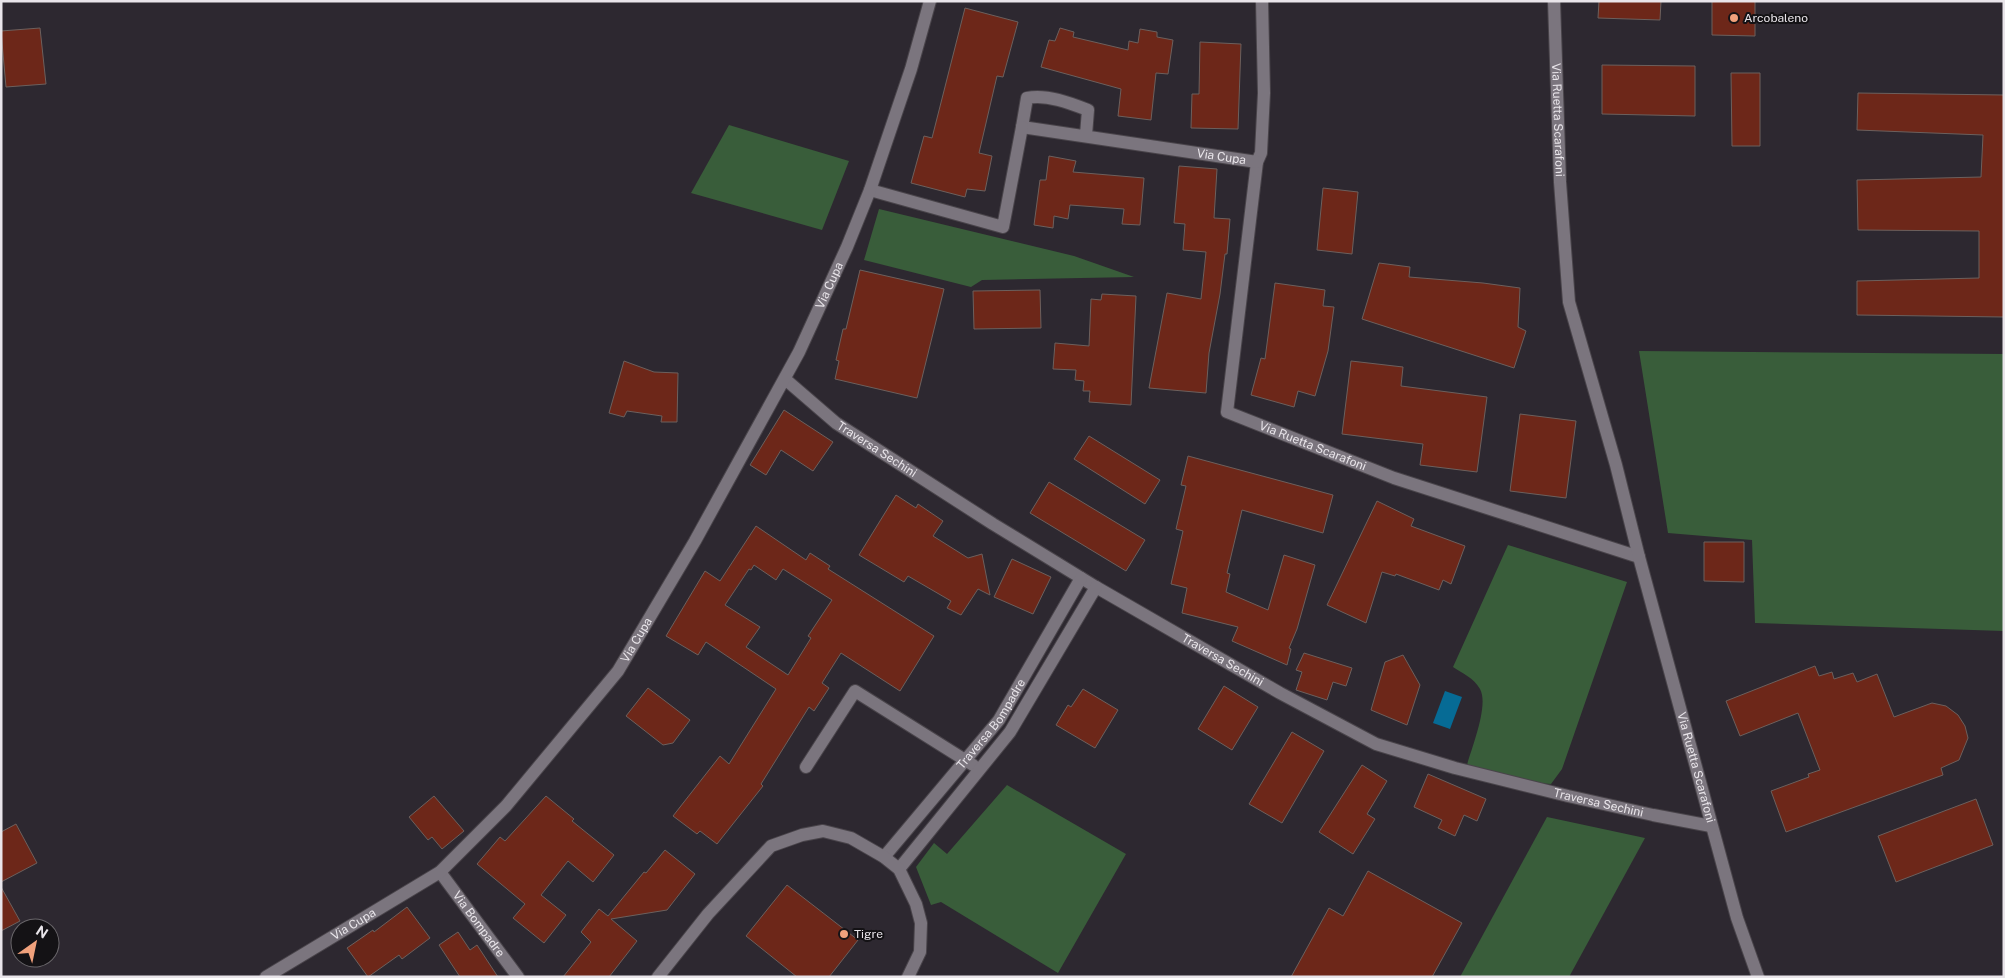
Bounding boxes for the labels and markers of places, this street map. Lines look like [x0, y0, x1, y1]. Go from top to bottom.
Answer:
place label: Arcobaleno [1744, 11, 1808, 25]
marker: Arcobaleno [1728, 12, 1740, 24]
place label: Tigre [854, 927, 883, 941]
marker: Tigre [838, 928, 850, 940]

